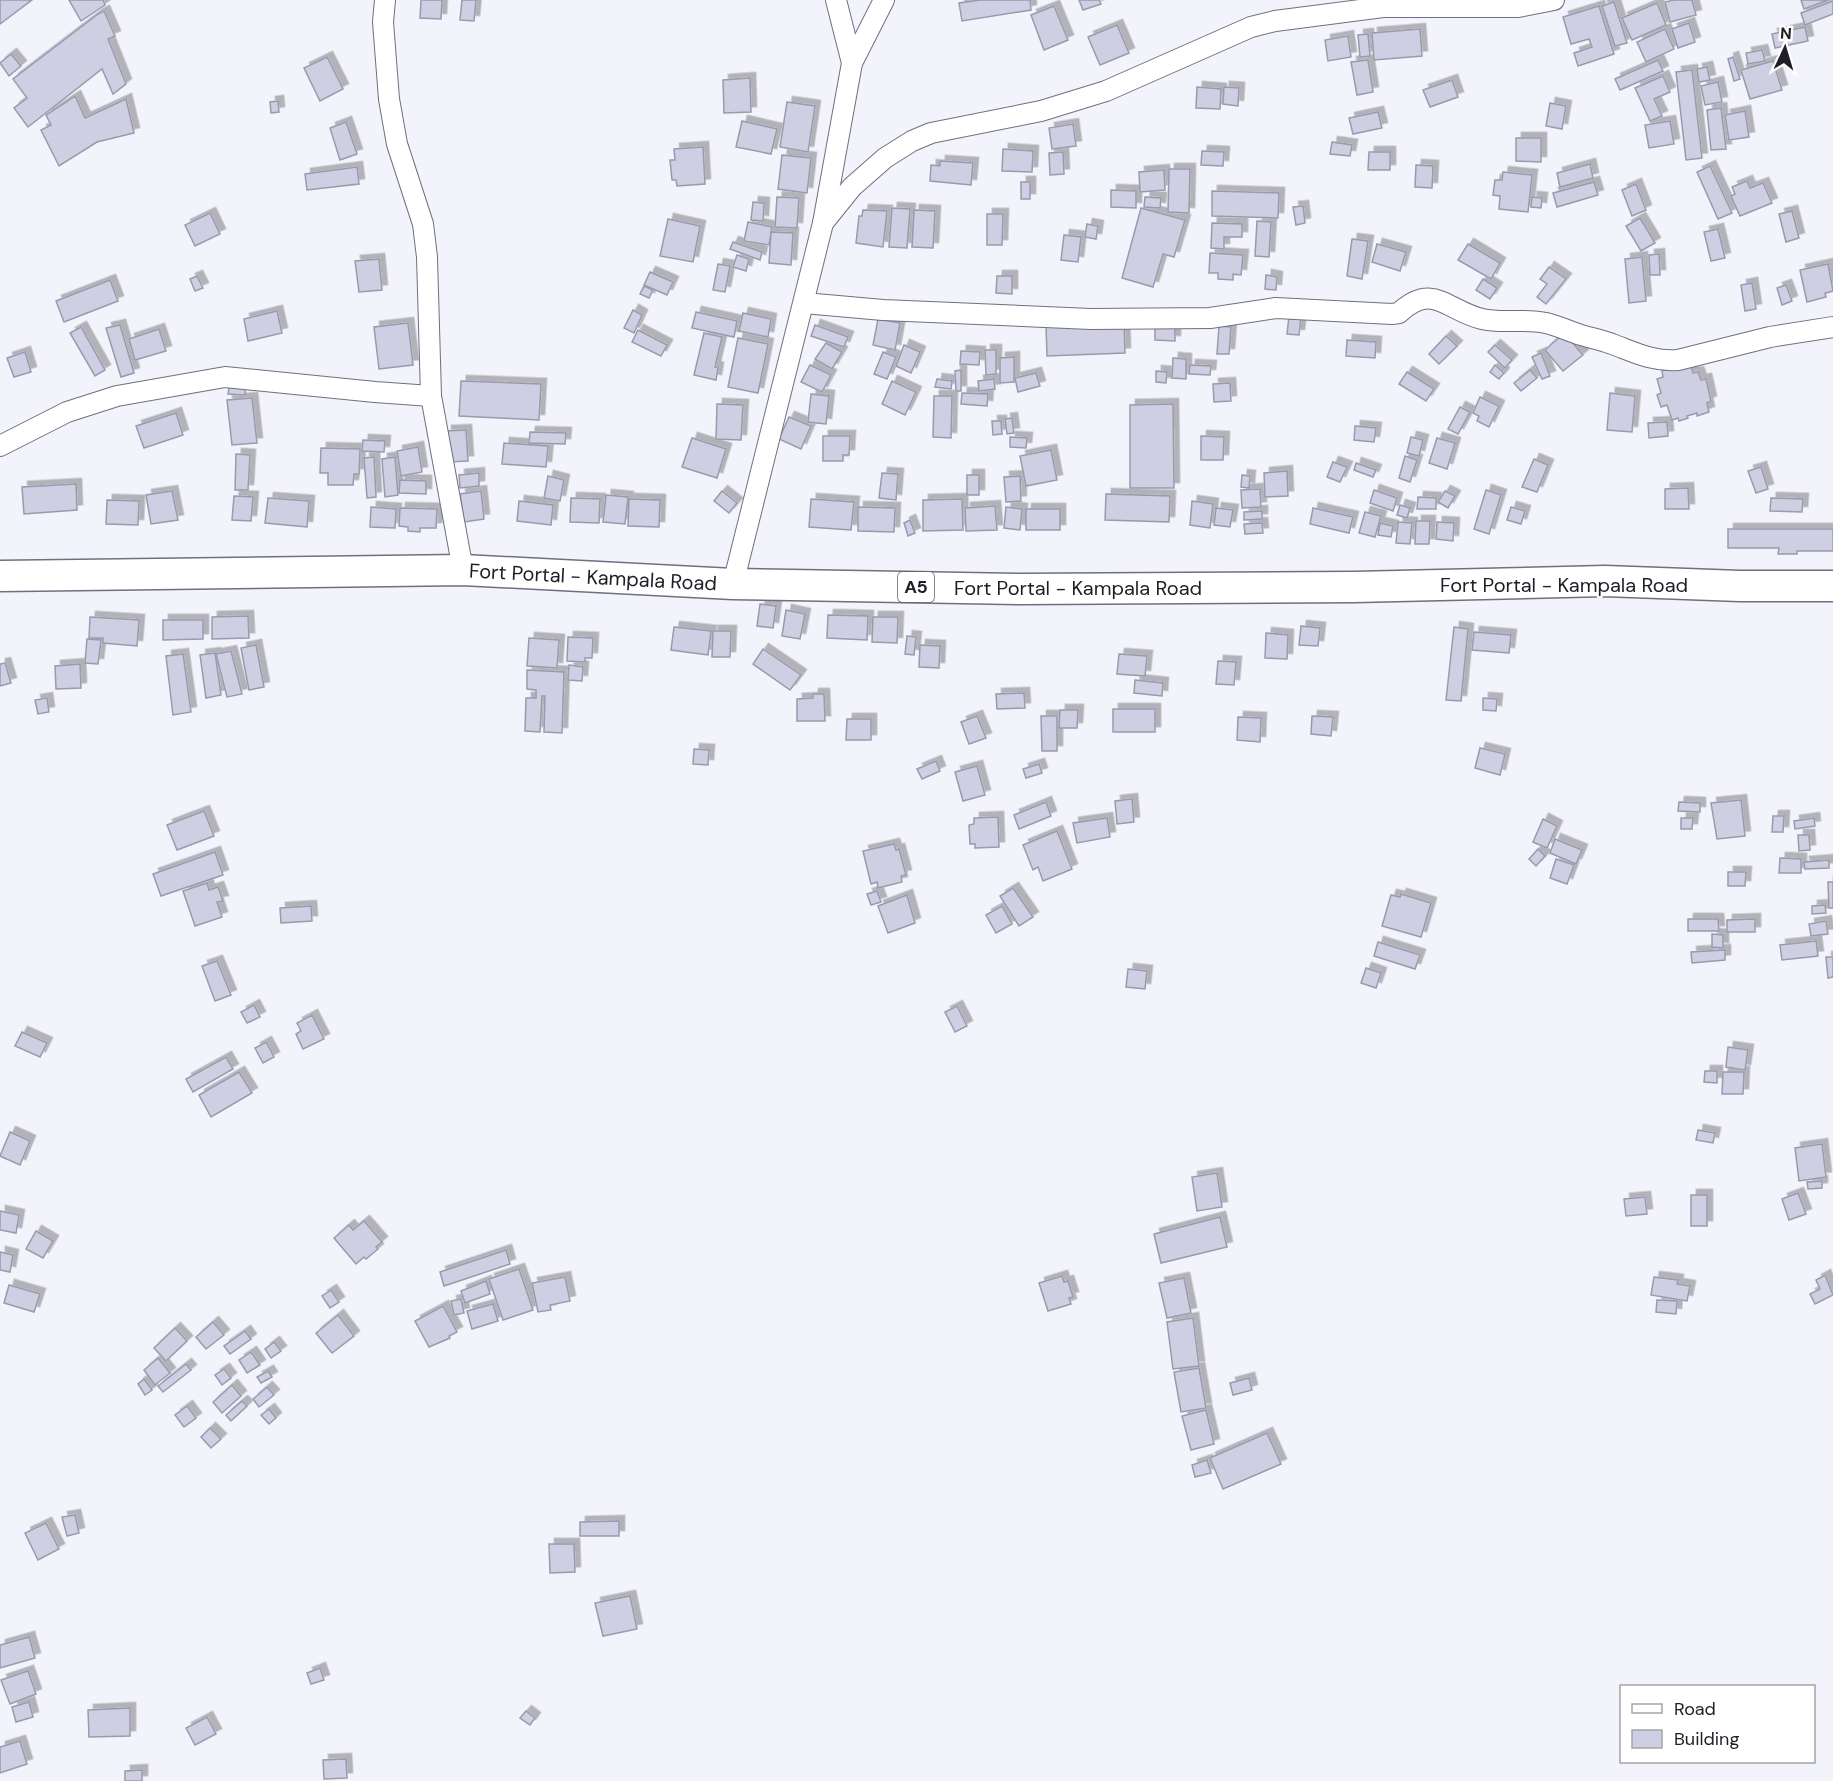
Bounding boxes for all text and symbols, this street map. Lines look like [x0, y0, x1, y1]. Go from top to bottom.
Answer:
north arrow [1755, 18, 1815, 78]
text: N [1779, 23, 1793, 44]
street label: Fort Portal - Kampala Road [468, 558, 718, 596]
road number: A5 [898, 572, 934, 602]
street label: Fort Portal - Kampala Road [1440, 572, 1688, 598]
street label: Fort Portal - Kampala Road [954, 575, 1202, 601]
legend [1620, 1685, 1815, 1763]
text: Road [1674, 1697, 1716, 1721]
text: Building [1674, 1727, 1739, 1751]

